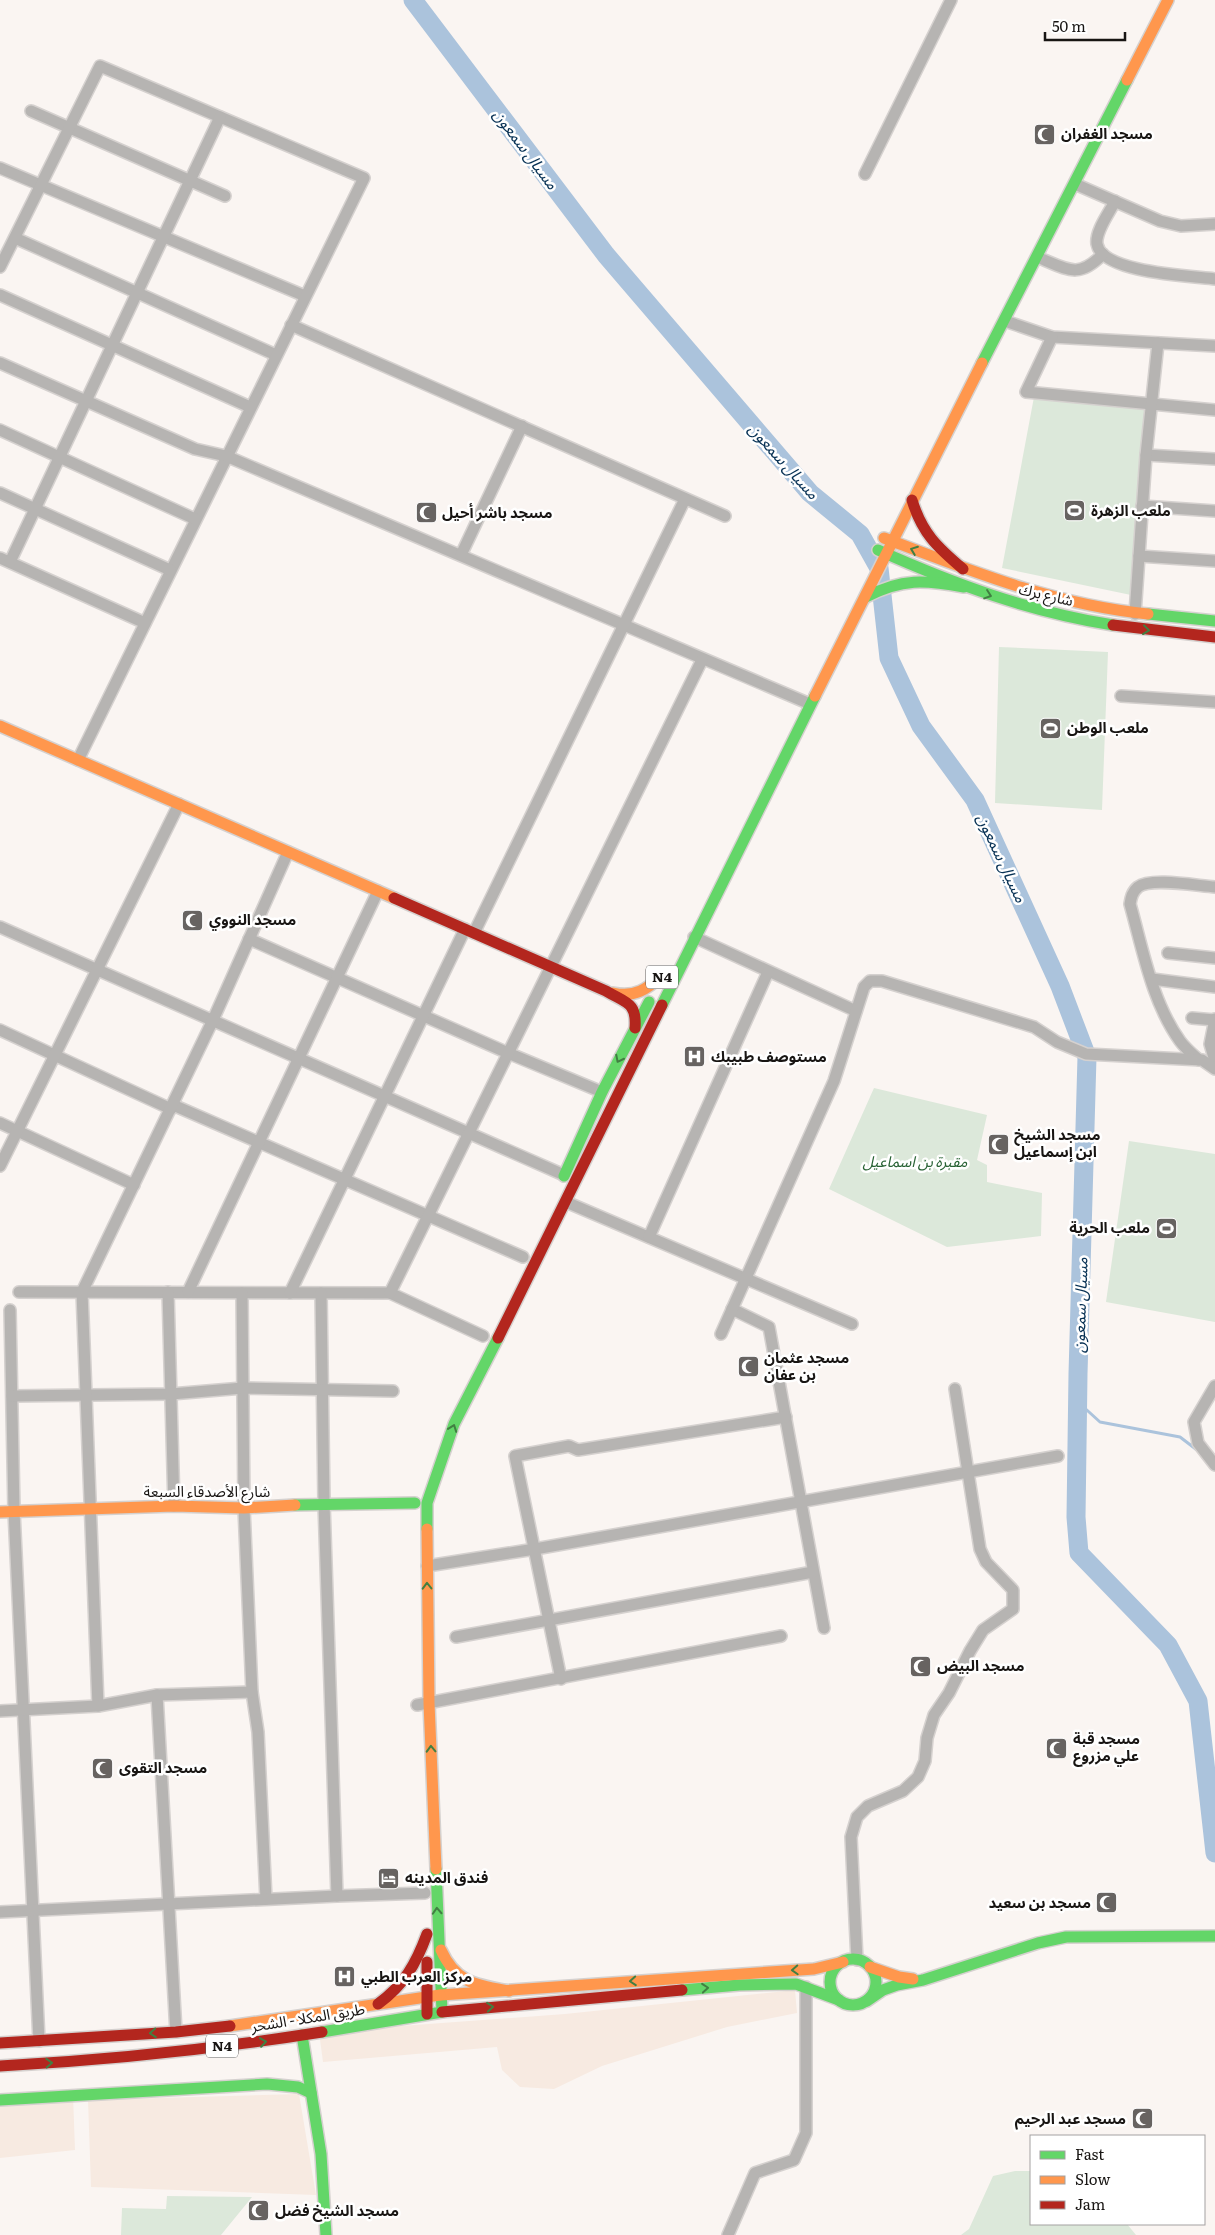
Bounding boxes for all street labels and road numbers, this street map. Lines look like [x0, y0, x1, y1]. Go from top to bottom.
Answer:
street label: شارع برك [1016, 576, 1076, 613]
road number: N4 [646, 966, 678, 989]
street label: شارع الأصدقاء السبعة [144, 1479, 271, 1504]
street label: طريق المكلا - الشحر [248, 1996, 366, 2037]
road number: N4 [206, 2034, 238, 2058]

